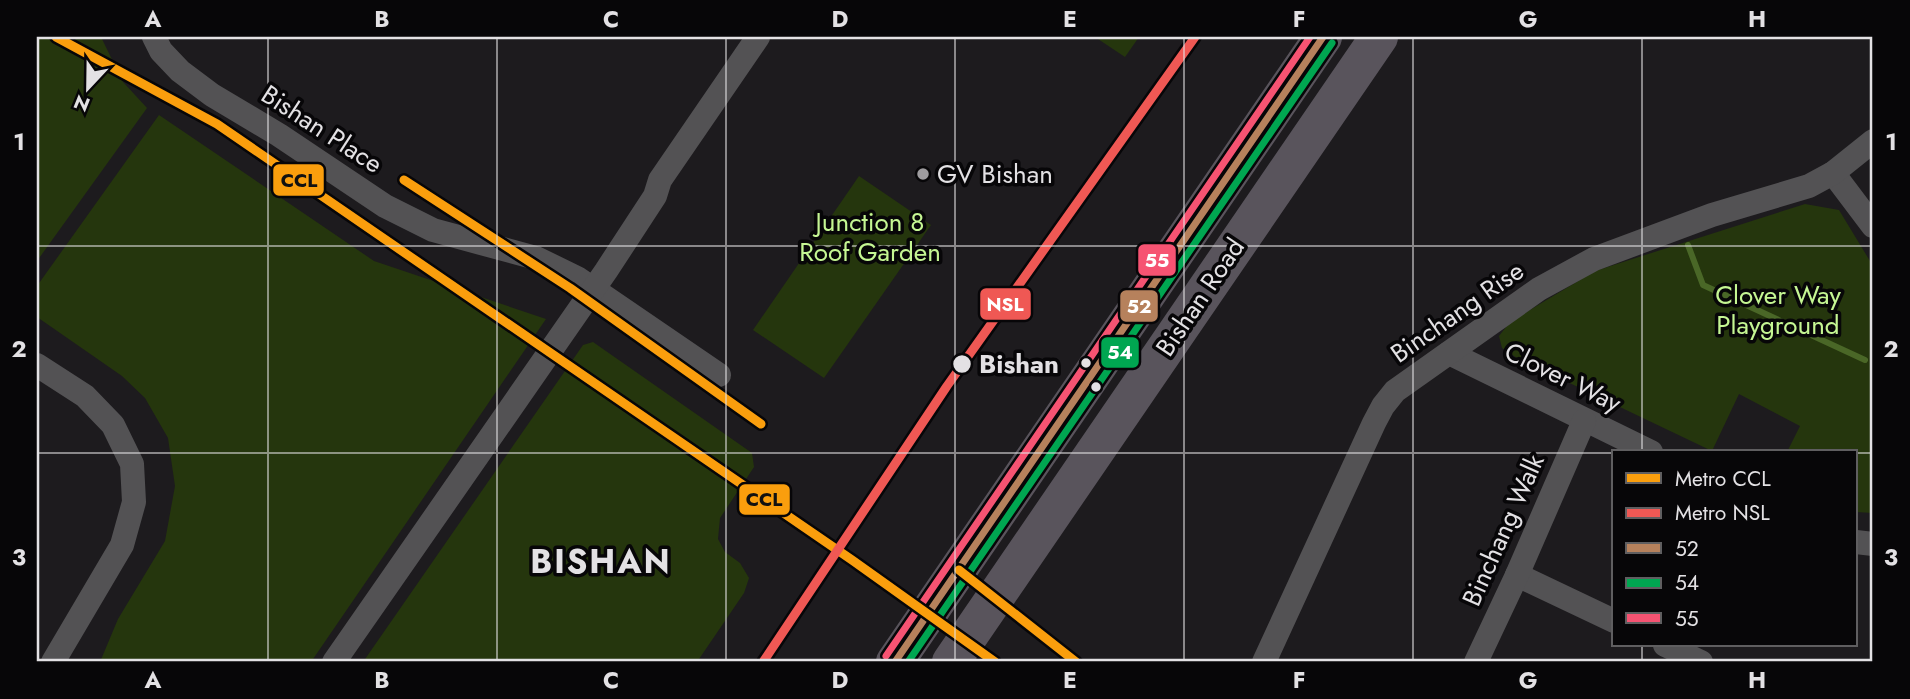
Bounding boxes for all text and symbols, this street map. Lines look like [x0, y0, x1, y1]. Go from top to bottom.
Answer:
text: A [144, 2, 162, 36]
text: B [374, 2, 390, 36]
text: C [603, 2, 619, 36]
text: D [832, 2, 849, 36]
text: E [1063, 2, 1077, 36]
text: F [1293, 2, 1305, 36]
text: G [1519, 2, 1537, 36]
text: H [1748, 2, 1766, 36]
north arrow [52, 52, 122, 122]
street label: Bishan Place [254, 76, 390, 182]
text: N [70, 88, 94, 119]
text: 1 [13, 125, 25, 159]
text: 1 [1885, 125, 1897, 159]
place label: GV Bishan [937, 155, 1053, 193]
line badge: CCL [272, 163, 325, 197]
marker: GV Bishan [915, 166, 931, 182]
text: CCL [281, 167, 317, 194]
park label: Junction 8 Roof Garden [799, 203, 941, 271]
street label: Bishan Road [1146, 230, 1254, 364]
line badge: 55 [1137, 243, 1177, 277]
text: 55 [1145, 247, 1169, 274]
street label: Binchang Rise [1383, 252, 1531, 372]
park label: Clover Way Playground [1715, 276, 1841, 344]
line badge: NSL [979, 287, 1032, 321]
line badge: 52 [1119, 289, 1159, 323]
text: NSL [987, 291, 1024, 318]
text: 52 [1127, 293, 1151, 320]
text: 2 [11, 332, 27, 366]
street label: Clover Way [1498, 332, 1628, 422]
text: 2 [1883, 332, 1899, 366]
line badge: 54 [1100, 336, 1140, 369]
text: 54 [1107, 339, 1133, 366]
place label: Bishan [979, 345, 1059, 383]
marker: Bishan [951, 353, 973, 375]
unlabelled marker [1079, 356, 1093, 370]
unlabelled marker [1089, 380, 1103, 394]
street label: Binchang Walk [1453, 447, 1554, 612]
legend [1612, 450, 1857, 646]
text: Metro CCL [1675, 464, 1771, 494]
line badge: CCL [738, 483, 791, 516]
text: CCL [746, 486, 782, 513]
text: Metro NSL [1675, 498, 1770, 528]
text: 52 [1675, 534, 1699, 564]
district label: BISHAN [530, 538, 672, 585]
text: 3 [12, 540, 26, 574]
text: 3 [1884, 540, 1898, 574]
text: 54 [1675, 568, 1699, 598]
text: 55 [1675, 604, 1699, 634]
text: A [144, 663, 162, 697]
text: B [374, 663, 390, 697]
text: C [603, 663, 619, 697]
text: D [832, 663, 849, 697]
text: E [1063, 663, 1077, 697]
text: F [1293, 663, 1305, 697]
text: G [1519, 663, 1537, 697]
text: H [1748, 663, 1766, 697]

